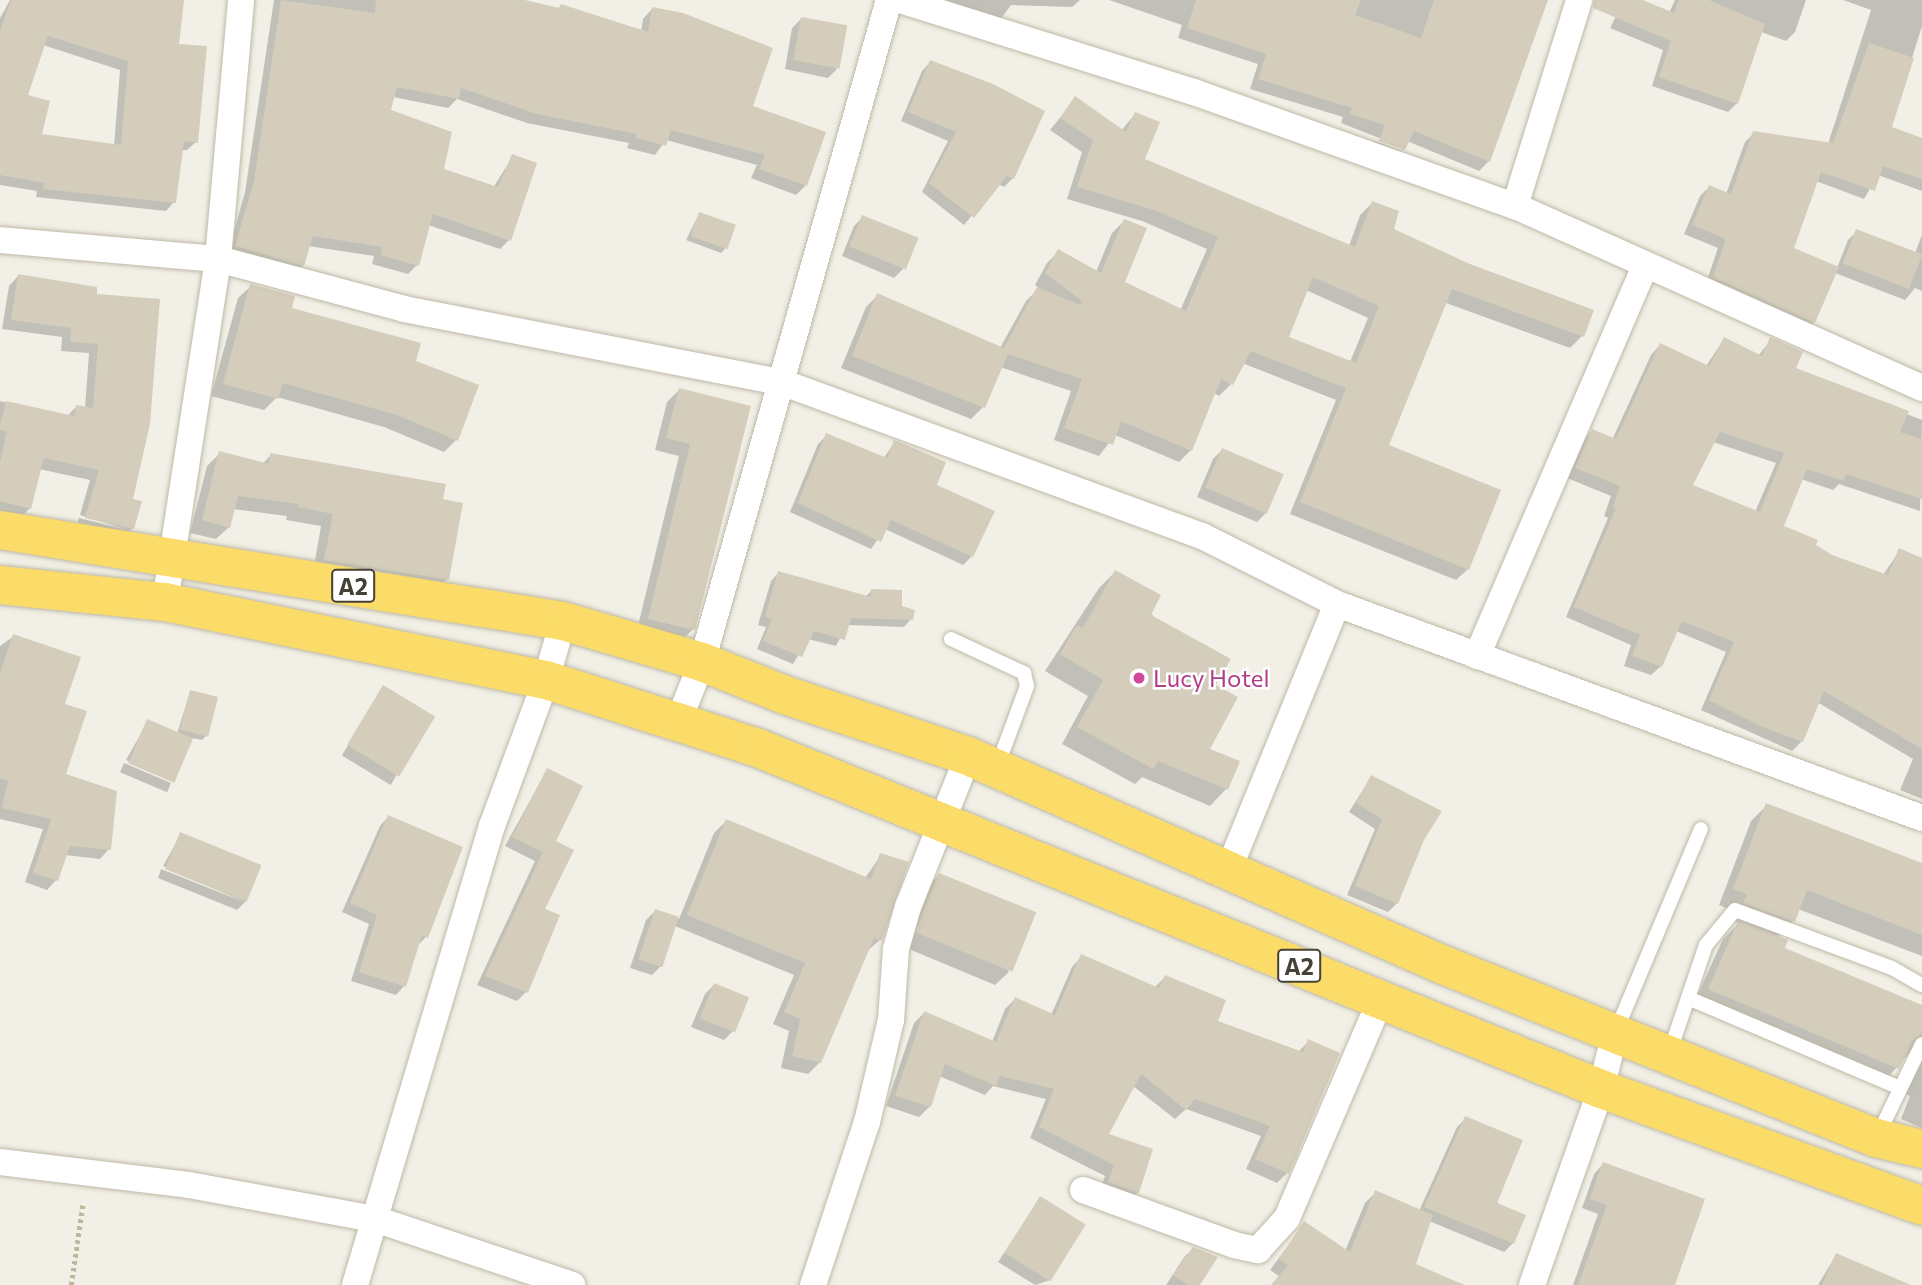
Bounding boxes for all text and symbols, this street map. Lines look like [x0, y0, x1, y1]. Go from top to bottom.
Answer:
road number: A2 [330, 566, 376, 606]
place label: Lucy Hotel [1153, 664, 1270, 692]
marker: Lucy Hotel [1131, 670, 1147, 686]
road number: A2 [1276, 946, 1322, 986]

